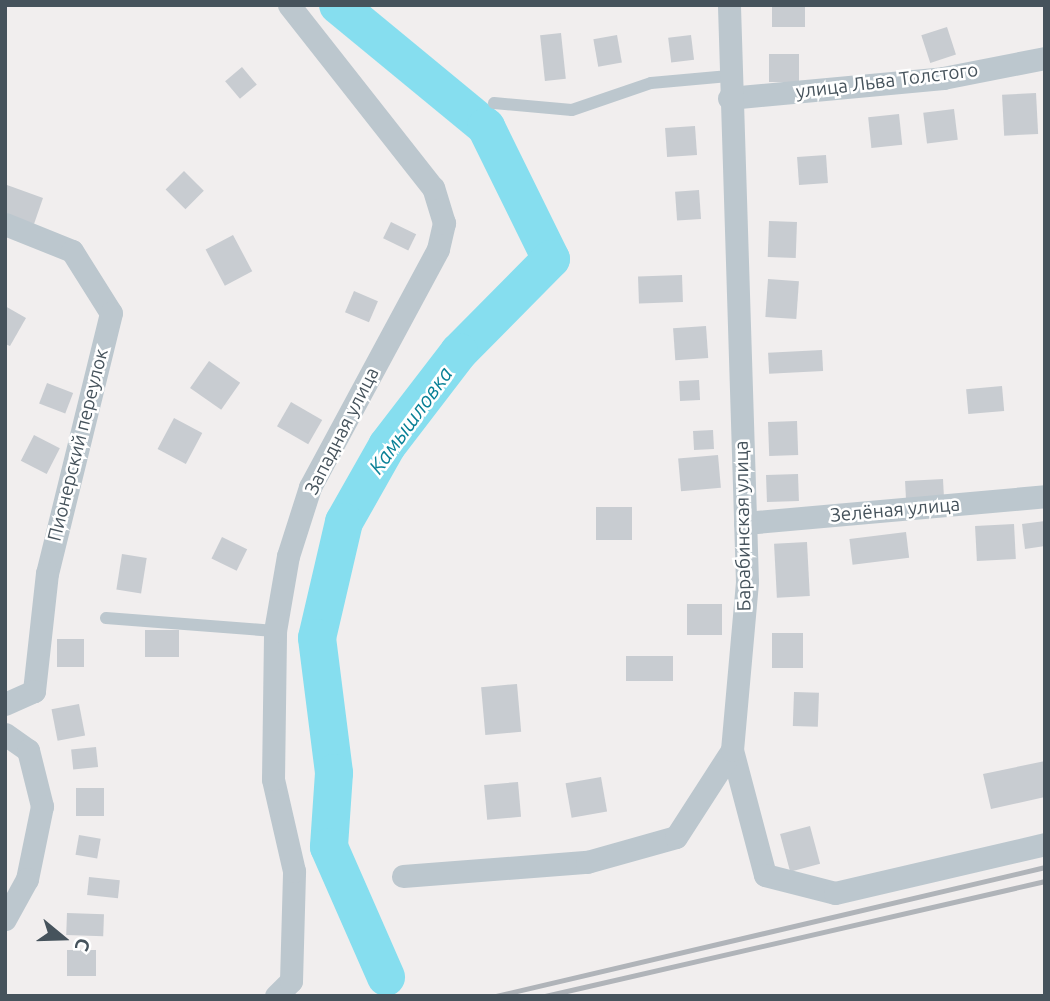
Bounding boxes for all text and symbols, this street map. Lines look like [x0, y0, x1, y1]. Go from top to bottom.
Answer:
street label: улица Льва Толстого [795, 59, 979, 103]
street label: Пионерский переулок [43, 346, 113, 544]
water label: Камышловка [363, 362, 457, 478]
street label: Западная улица [300, 364, 384, 498]
street label: Барабинская улица [730, 440, 756, 612]
street label: Зелёная улица [829, 493, 961, 527]
north arrow [28, 903, 98, 973]
text: С [70, 936, 95, 954]

